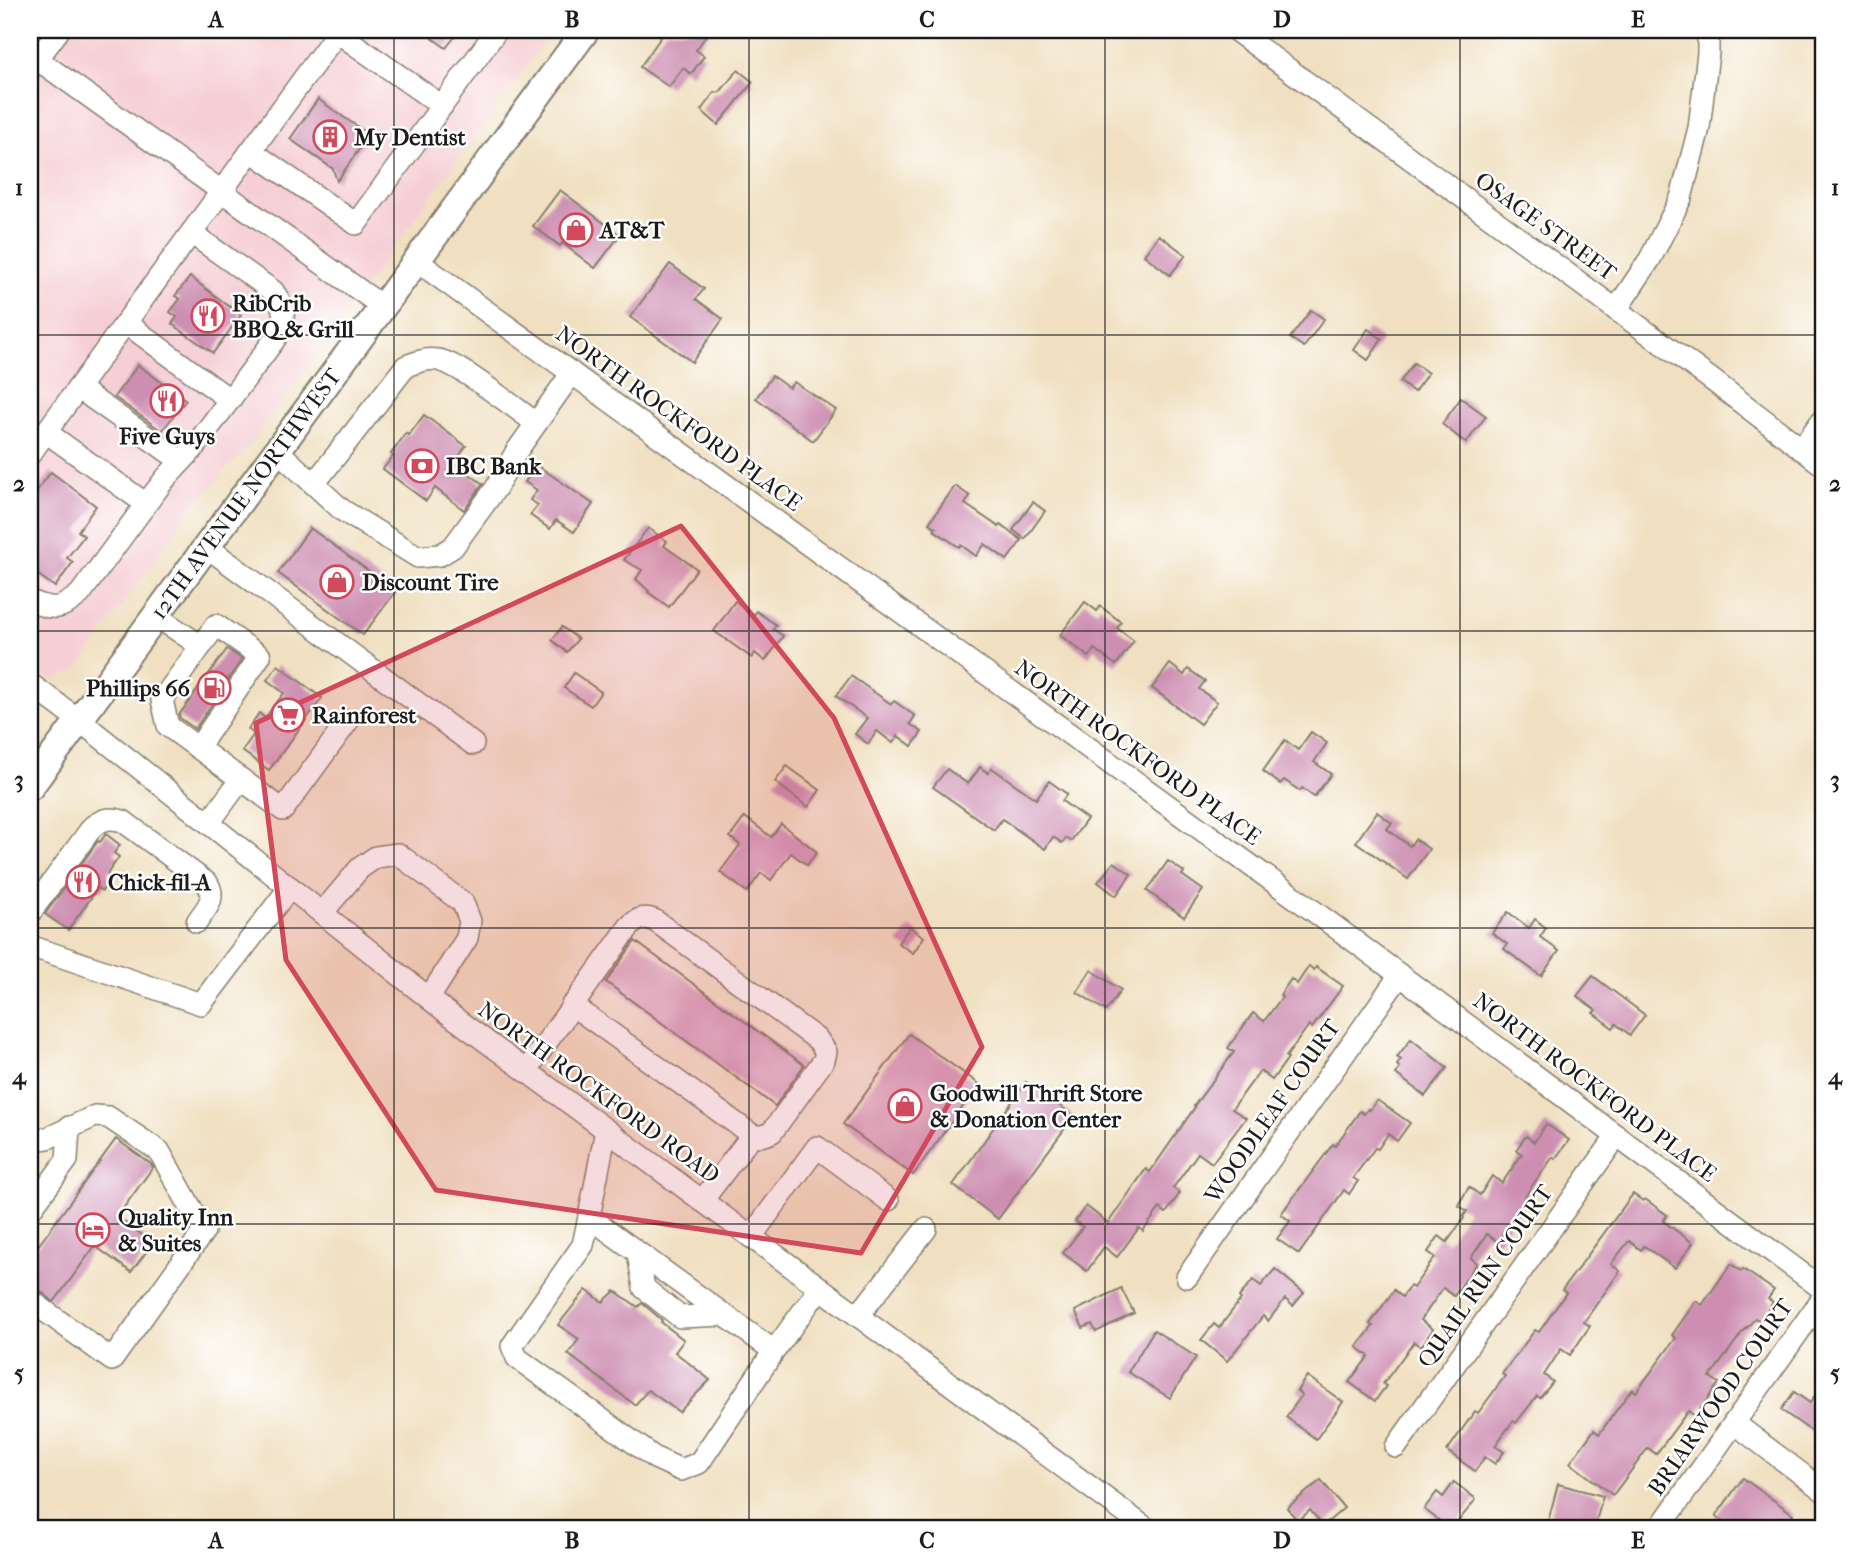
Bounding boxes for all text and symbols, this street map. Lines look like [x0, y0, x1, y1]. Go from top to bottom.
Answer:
text: A [207, 6, 225, 33]
text: B [565, 6, 580, 33]
text: C [919, 6, 935, 33]
text: D [1273, 6, 1291, 33]
text: E [1631, 6, 1645, 33]
building icon: My Dentist [311, 118, 349, 156]
place label: My Dentist [354, 124, 466, 151]
street label: OSAGE STREET [1470, 166, 1622, 287]
text: 1 [15, 174, 23, 201]
text: 1 [1831, 174, 1839, 201]
shop icon: AT&T [557, 211, 595, 249]
place label: AT&T [598, 217, 666, 244]
place label: RibCrib BBQ & Grill [232, 290, 355, 343]
restaurant icon: RibCrib BBQ & Grill [189, 297, 227, 335]
street label: NORTH ROCKFORD PLACE [550, 320, 807, 517]
street label: 12TH AVENUE NORTHWEST [145, 363, 347, 625]
restaurant icon: Five Guys [148, 382, 186, 420]
place label: Five Guys [118, 423, 215, 450]
bank icon: IBC Bank [403, 447, 441, 485]
place label: IBC Bank [446, 453, 542, 480]
text: 2 [13, 470, 25, 497]
text: 2 [1829, 470, 1841, 497]
shop icon: Discount Tire [318, 563, 356, 601]
place label: Discount Tire [362, 569, 499, 596]
street label: NORTH ROCKFORD PLACE [1009, 654, 1266, 851]
fuel station icon: Phillips 66 [195, 669, 233, 707]
place label: Phillips 66 [86, 675, 191, 702]
supermarket icon: Rainforest [269, 696, 307, 734]
place label: Rainforest [312, 702, 417, 729]
text: 3 [14, 766, 24, 793]
text: 3 [1830, 766, 1840, 793]
restaurant icon: Chick-fil-A [64, 863, 102, 901]
place label: Chick-fil-A [108, 869, 212, 896]
street label: NORTH ROCKFORD PLACE [1468, 987, 1722, 1188]
street label: NORTH ROCKFORD ROAD [473, 996, 725, 1189]
street label: WOODLEAF COURT [1198, 1014, 1346, 1209]
text: 4 [11, 1063, 27, 1090]
text: 4 [1827, 1063, 1843, 1090]
place label: Goodwill Thrift Store & Donation Center [930, 1080, 1143, 1133]
shop icon: Goodwill Thrift Store & Donation Center [886, 1087, 924, 1125]
street label: QUAIL RUN COURT [1412, 1179, 1559, 1373]
place label: Quality Inn & Suites [118, 1204, 234, 1257]
hotel icon: Quality Inn & Suites [74, 1211, 112, 1249]
street label: BRIARWOOD COURT [1642, 1293, 1799, 1501]
text: 5 [14, 1359, 24, 1386]
text: 5 [1830, 1359, 1840, 1386]
text: A [207, 1527, 225, 1554]
text: B [565, 1527, 580, 1554]
text: C [919, 1527, 935, 1554]
text: D [1273, 1527, 1291, 1554]
text: E [1631, 1527, 1645, 1554]

